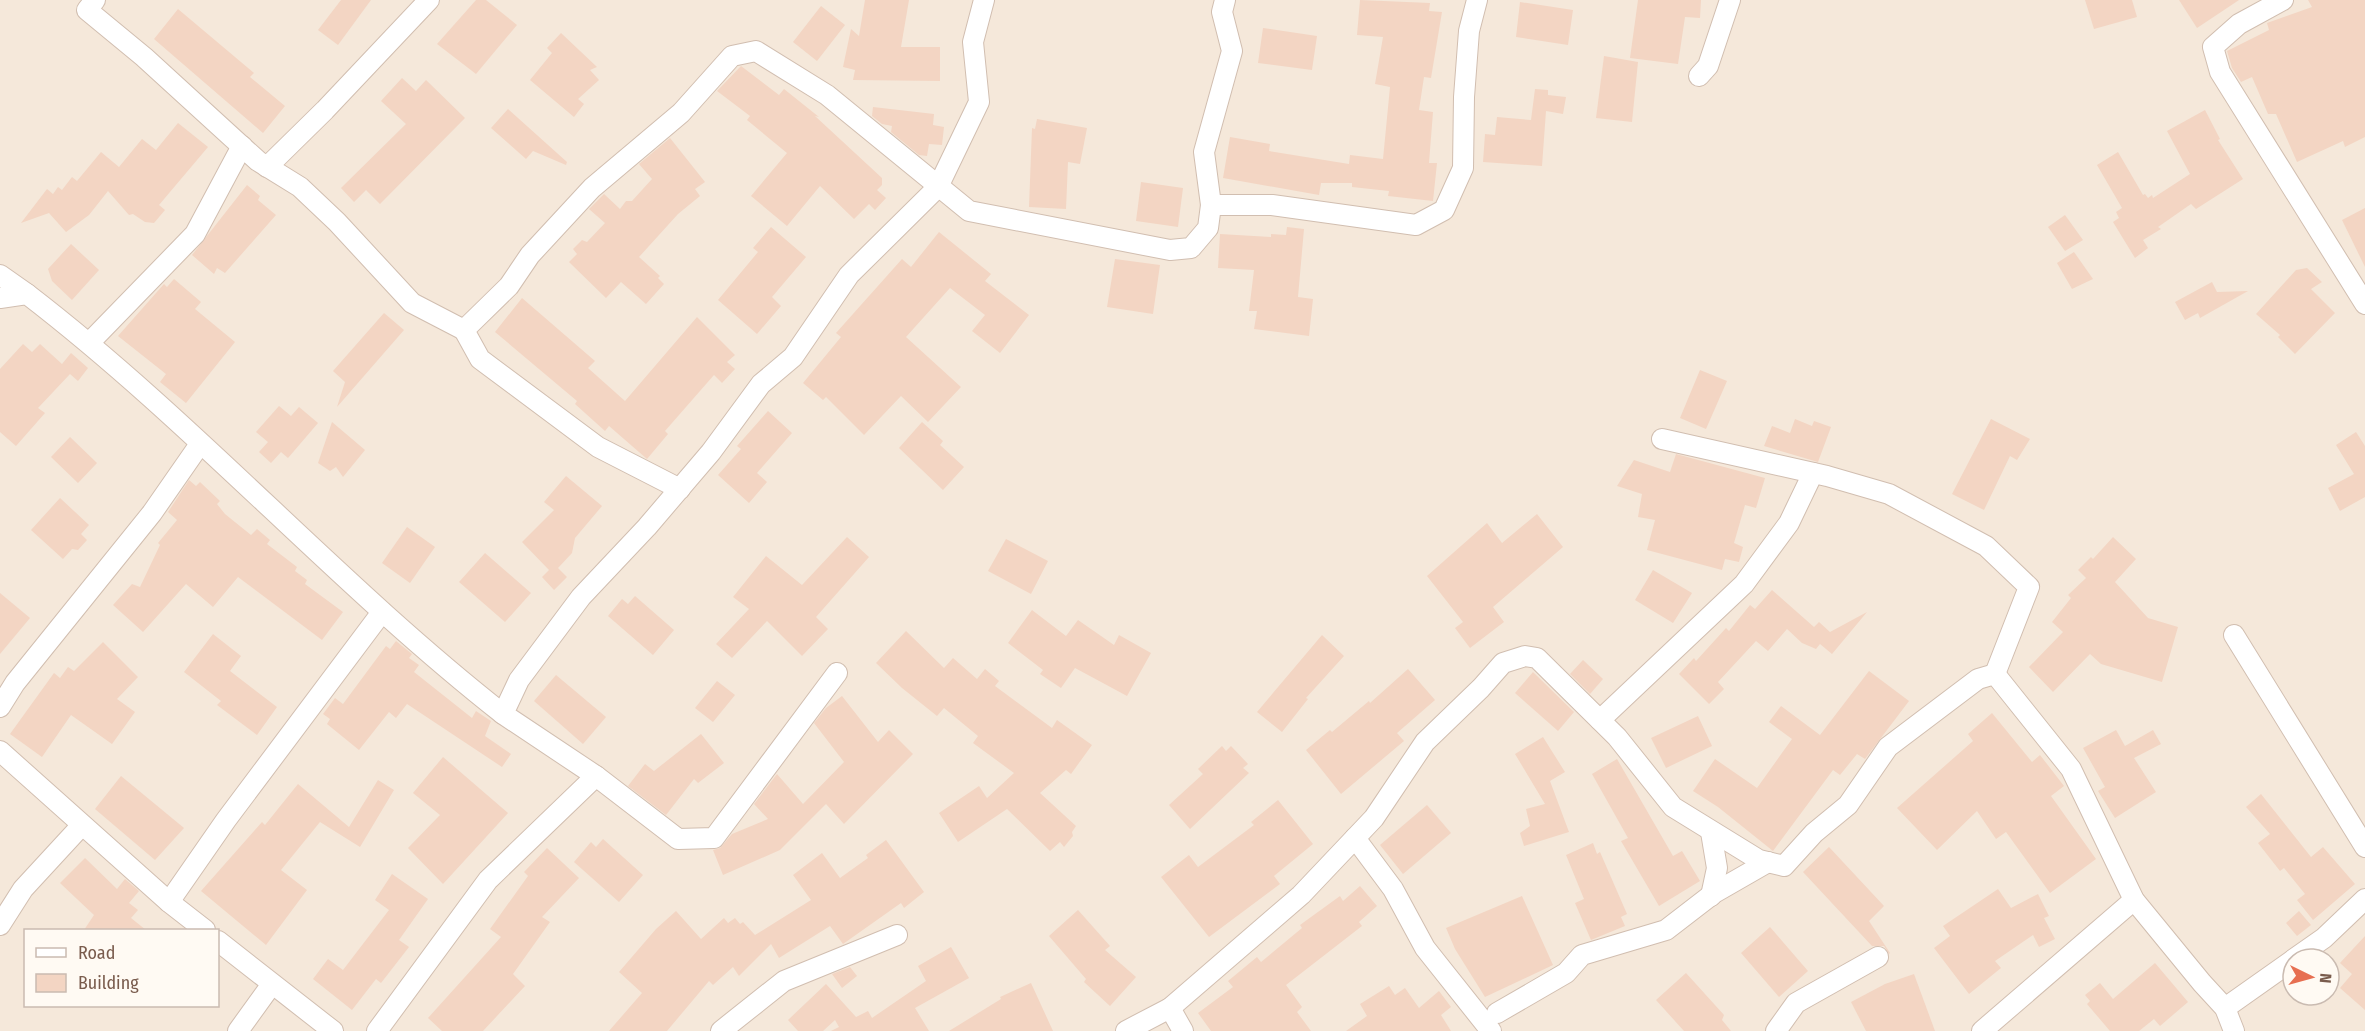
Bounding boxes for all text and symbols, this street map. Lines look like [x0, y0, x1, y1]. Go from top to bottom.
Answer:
legend [24, 929, 219, 1007]
text: Road [78, 942, 115, 964]
north arrow [2281, 947, 2341, 1007]
text: Building [78, 972, 139, 994]
text: N [2316, 973, 2335, 984]

